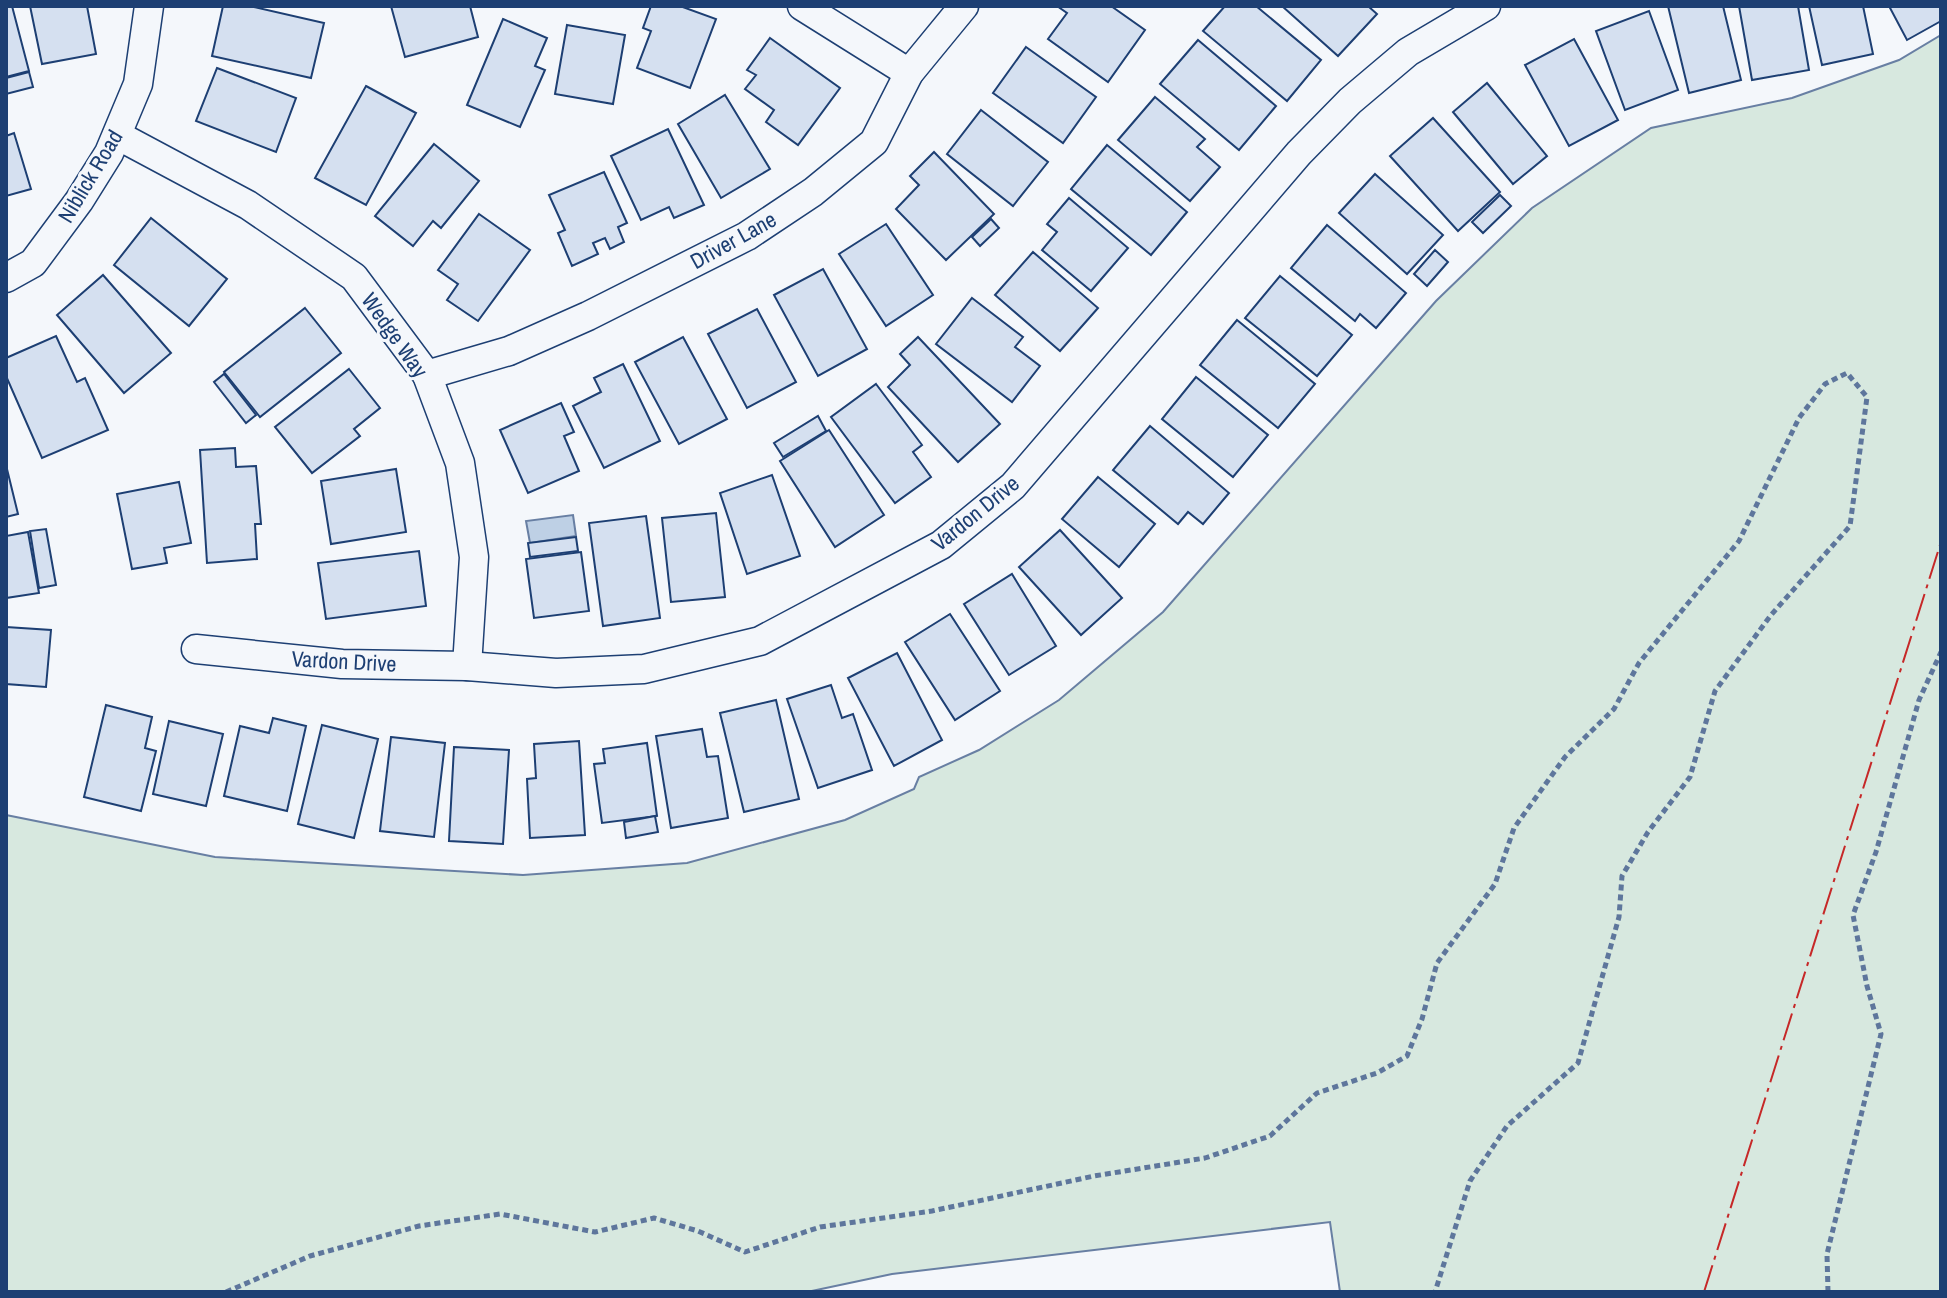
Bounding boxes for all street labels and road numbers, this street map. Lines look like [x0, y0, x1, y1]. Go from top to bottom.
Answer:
street label: Niblick Road [51, 124, 129, 228]
street label: Driver Lane [685, 204, 781, 276]
street label: Wedge Way [355, 287, 435, 383]
street label: Vardon Drive [925, 468, 1025, 558]
street label: Vardon Drive [291, 643, 397, 679]

